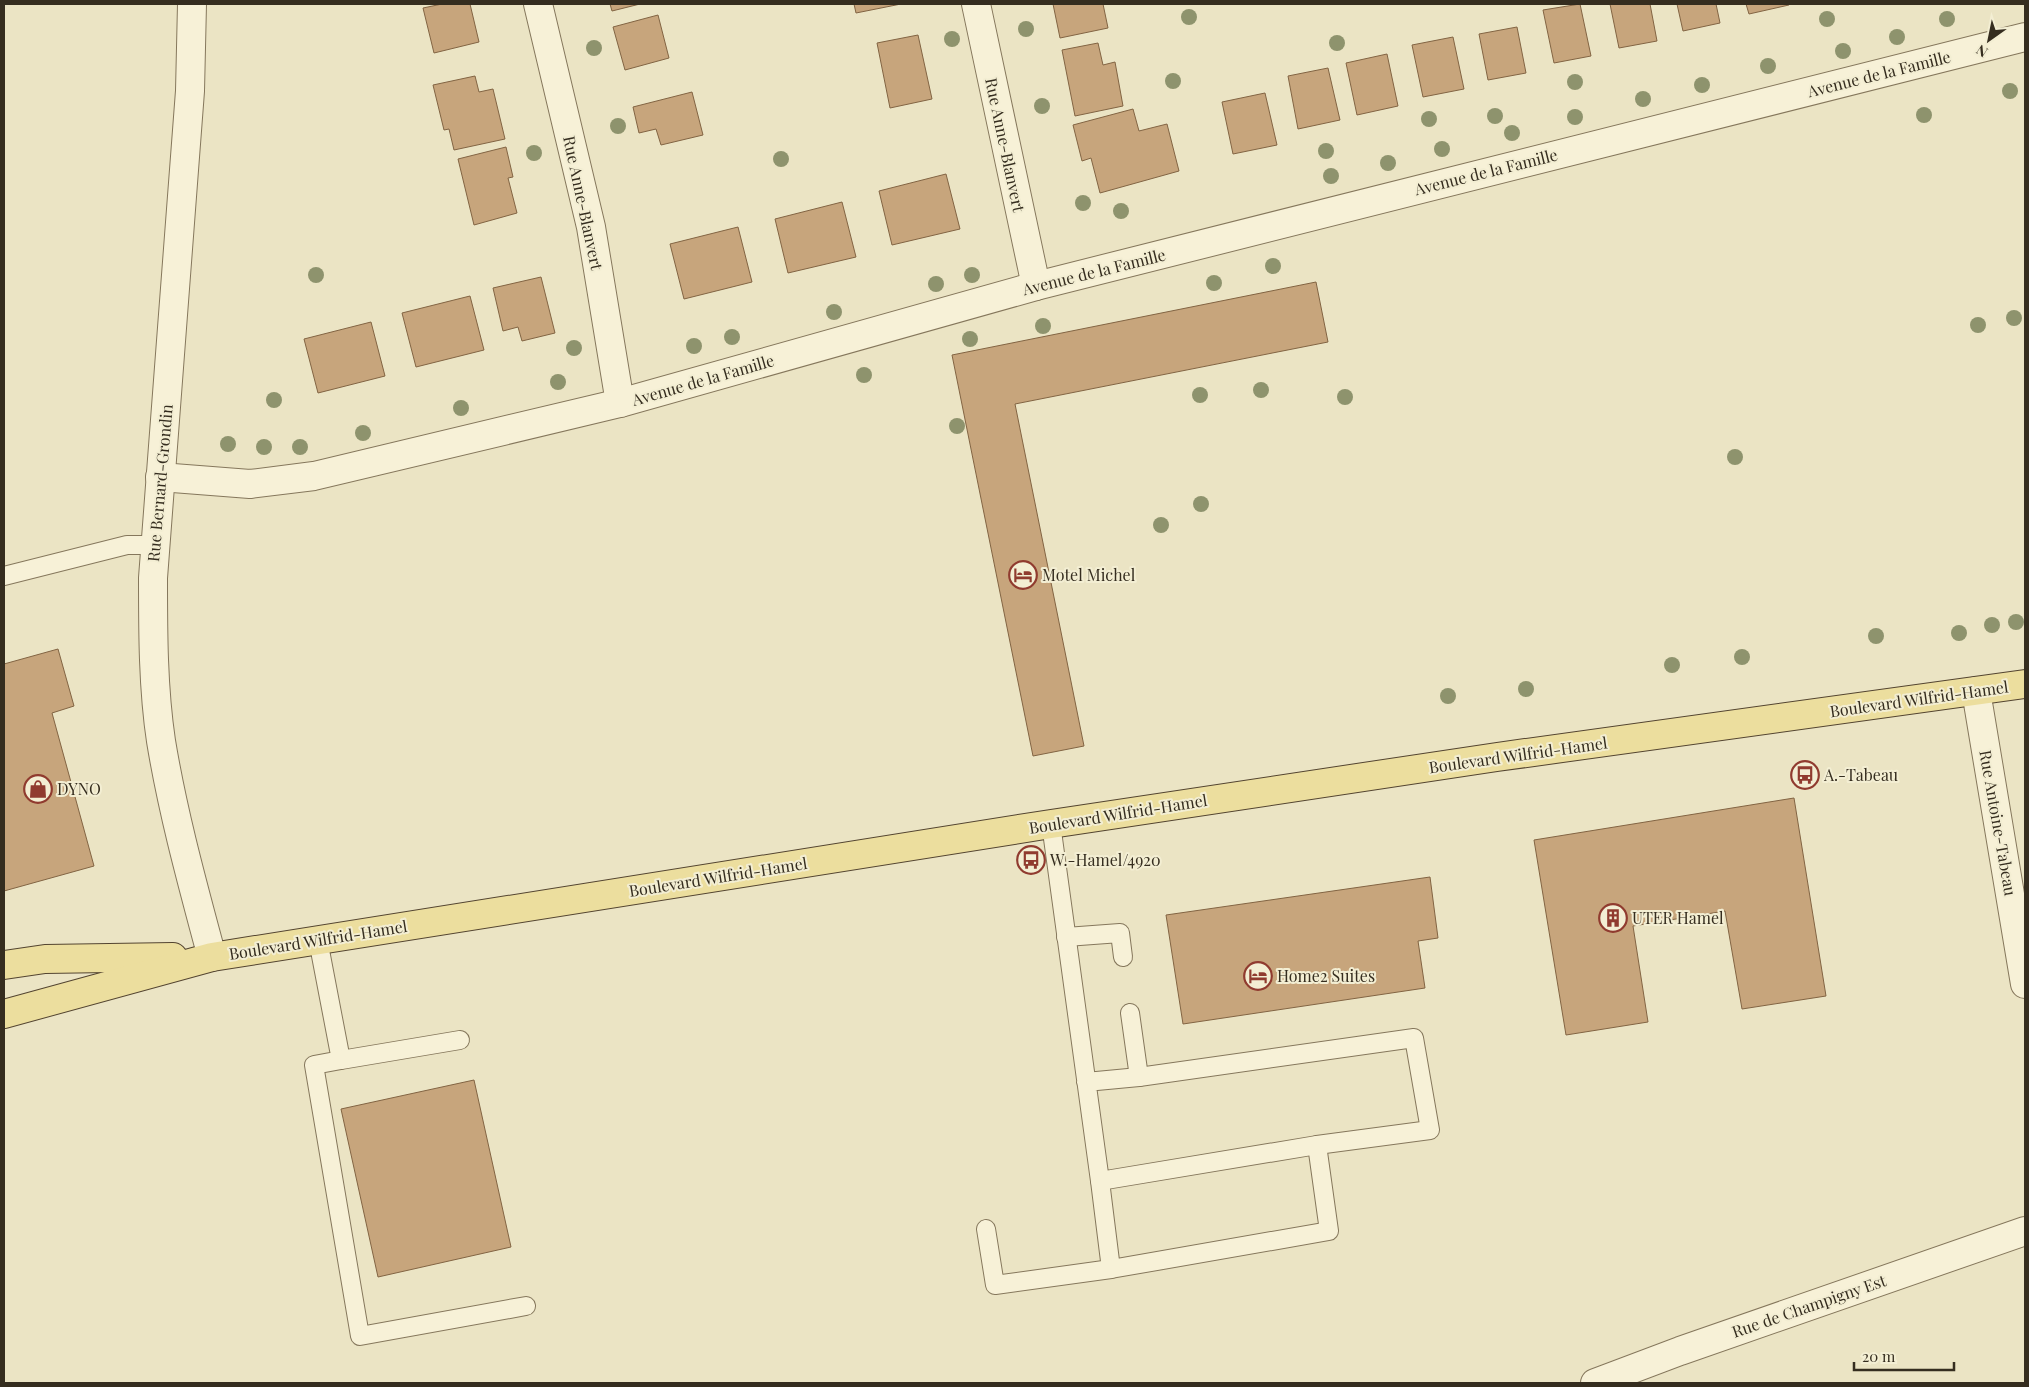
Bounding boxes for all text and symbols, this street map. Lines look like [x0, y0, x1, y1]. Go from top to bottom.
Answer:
north arrow [1964, 15, 2014, 65]
text: N [1972, 41, 1991, 62]
street label: Avenue de la Famille [1804, 46, 1953, 102]
street label: Rue Anne-Blanvert [981, 76, 1030, 214]
street label: Rue Anne-Blanvert [559, 134, 608, 272]
street label: Avenue de la Famille [1411, 144, 1560, 200]
street label: Avenue de la Famille [1019, 244, 1168, 300]
street label: Avenue de la Famille [628, 349, 776, 410]
street label: Rue Bernard-Grondin [142, 403, 177, 563]
hotel icon: Motel Michel [1008, 560, 1038, 590]
place label: Motel Michel [1042, 564, 1136, 585]
street label: Boulevard Wilfrid-Hamel [1828, 676, 2010, 721]
street label: Boulevard Wilfrid-Hamel [1427, 732, 1609, 777]
street label: Rue Antoine-Tabeau [1975, 748, 2022, 897]
bus stop icon: A.-Tabeau [1790, 760, 1820, 790]
place label: A.-Tabeau [1823, 764, 1898, 785]
shop icon: DYNO [23, 774, 53, 804]
place label: DYNO [57, 778, 101, 799]
street label: Boulevard Wilfrid-Hamel [1027, 789, 1209, 838]
bus stop icon: W.-Hamel/4920 [1016, 845, 1046, 875]
place label: W.-Hamel/4920 [1049, 849, 1161, 870]
street label: Boulevard Wilfrid-Hamel [627, 852, 809, 901]
building icon: UTER Hamel [1598, 903, 1628, 933]
place label: UTER Hamel [1632, 907, 1724, 928]
street label: Boulevard Wilfrid-Hamel [227, 915, 409, 964]
hotel icon: Home2 Suites [1243, 961, 1273, 991]
place label: Home2 Suites [1277, 965, 1375, 986]
street label: Rue de Champigny Est [1729, 1269, 1889, 1342]
scale bar [1854, 1340, 1954, 1372]
text: 20 m [1862, 1346, 1896, 1366]

